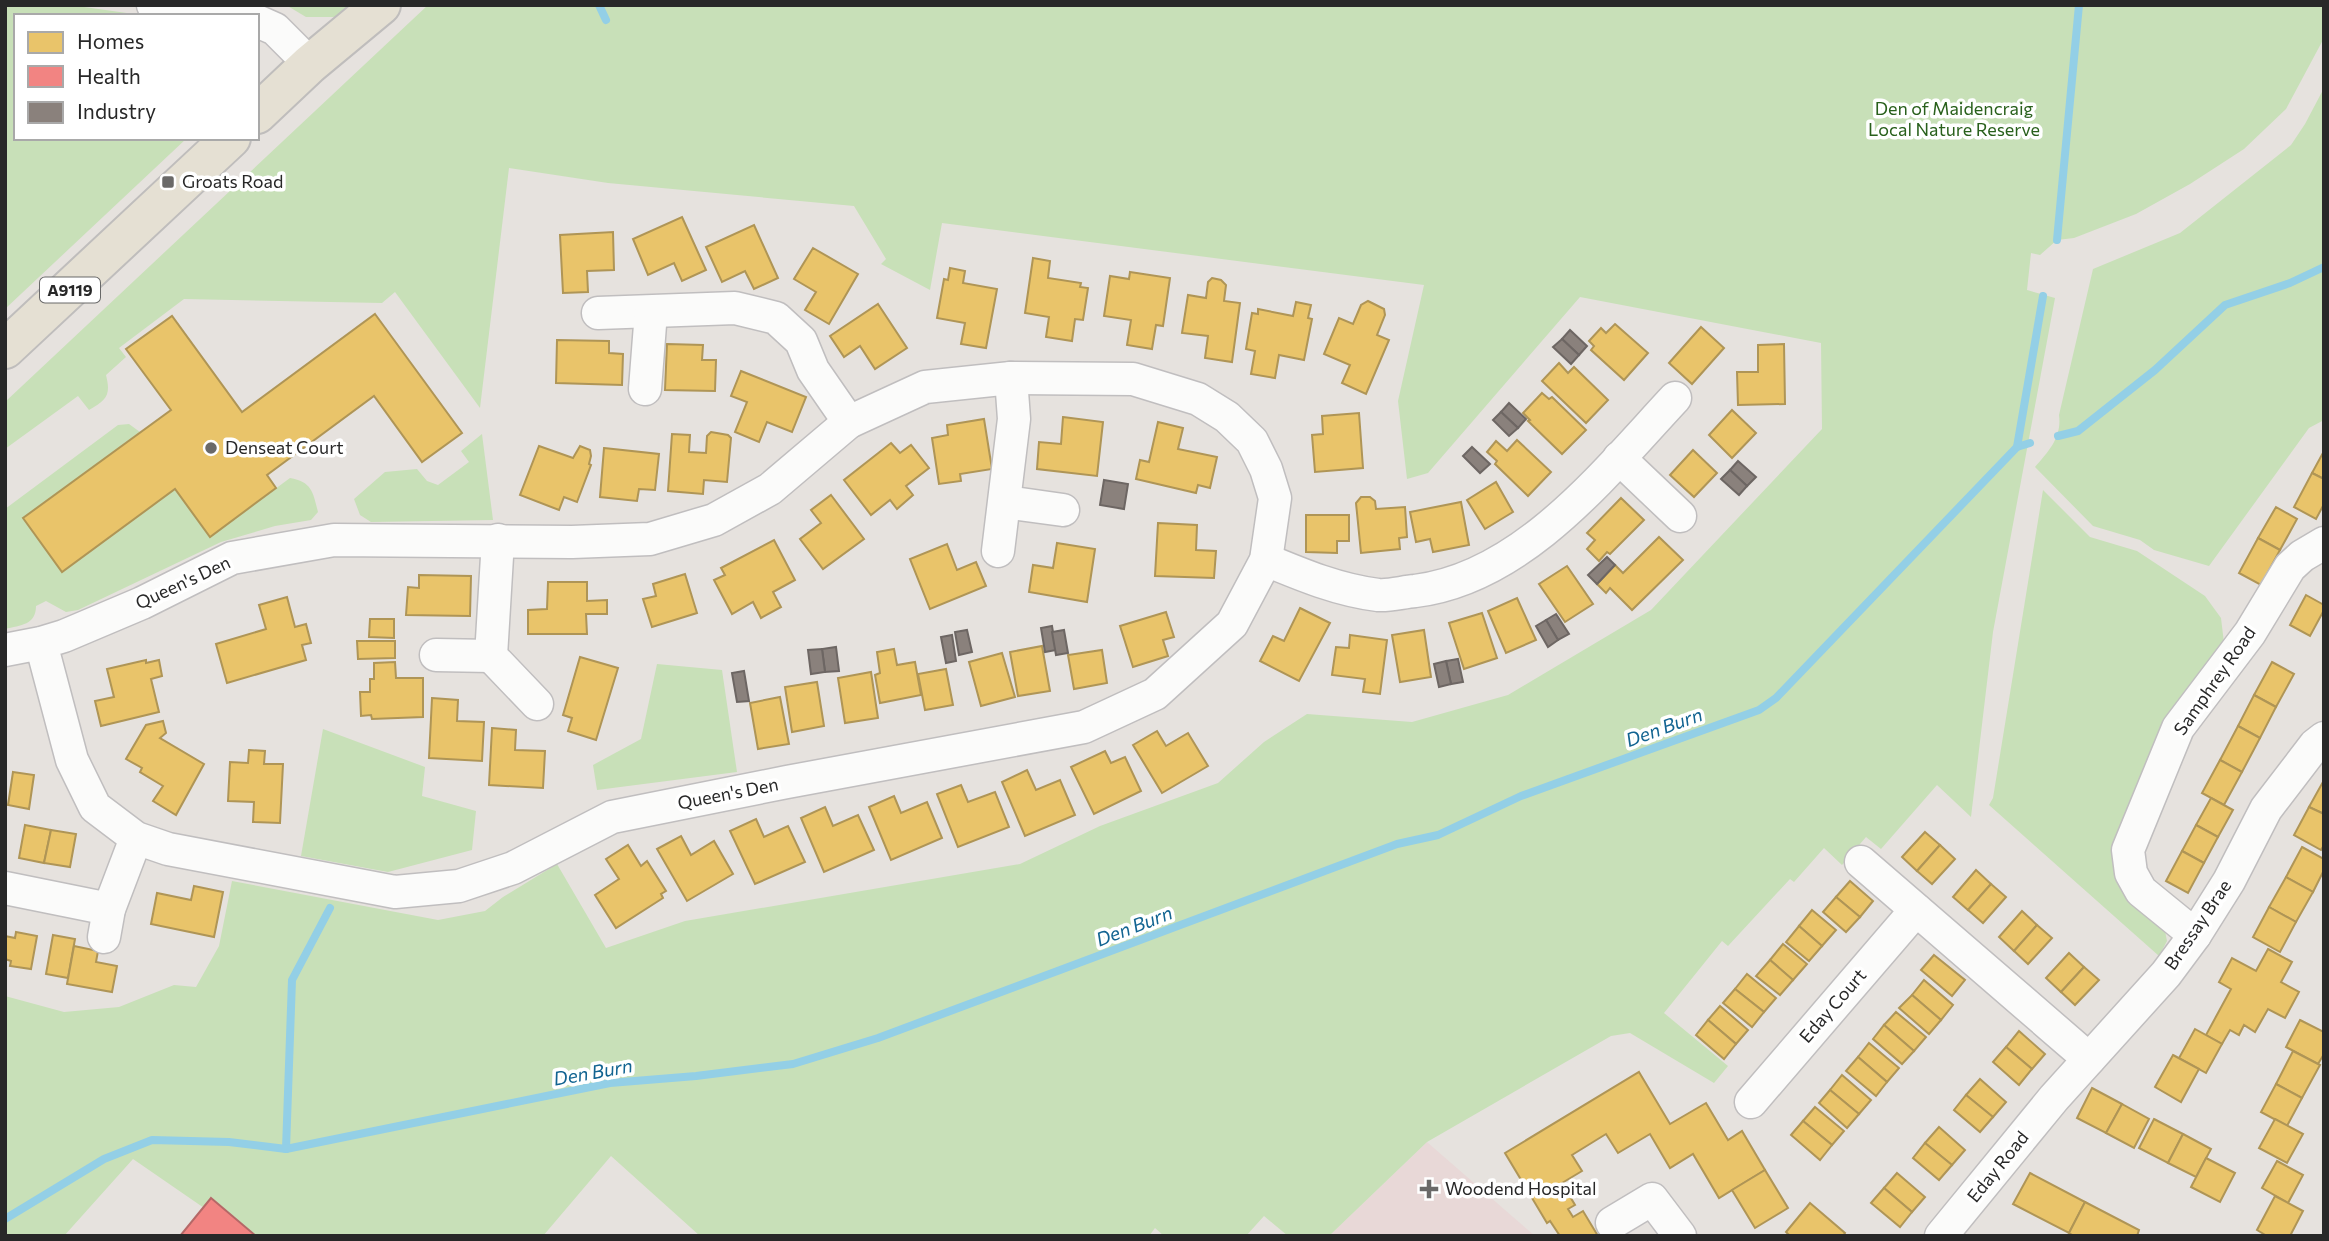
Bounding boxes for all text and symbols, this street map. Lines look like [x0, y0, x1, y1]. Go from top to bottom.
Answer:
legend [14, 14, 259, 140]
text: Homes [77, 28, 144, 53]
text: Health [77, 63, 141, 88]
park label: Den of Maidencraig Local Nature Reserve [1868, 97, 2040, 140]
text: Industry [77, 98, 156, 123]
place label: Groats Road [182, 170, 283, 192]
marker: Groats Road [160, 174, 176, 190]
road number: A9119 [40, 278, 100, 302]
place label: Denseat Court [225, 436, 344, 458]
marker: Denseat Court [203, 440, 219, 456]
street label: Queen's Den [132, 550, 234, 614]
street label: Samphrey Road [2169, 622, 2260, 739]
water label: Den Burn [1622, 702, 1705, 751]
street label: Queen's Den [675, 772, 780, 814]
street label: Bressay Brae [2159, 875, 2235, 974]
water label: Den Burn [1092, 900, 1175, 951]
street label: Eday Court [1794, 964, 1870, 1047]
water label: Den Burn [552, 1053, 634, 1090]
street label: Eday Road [1962, 1126, 2033, 1206]
place label: Woodend Hospital [1445, 1177, 1597, 1199]
marker: Woodend Hospital [1419, 1179, 1439, 1199]

